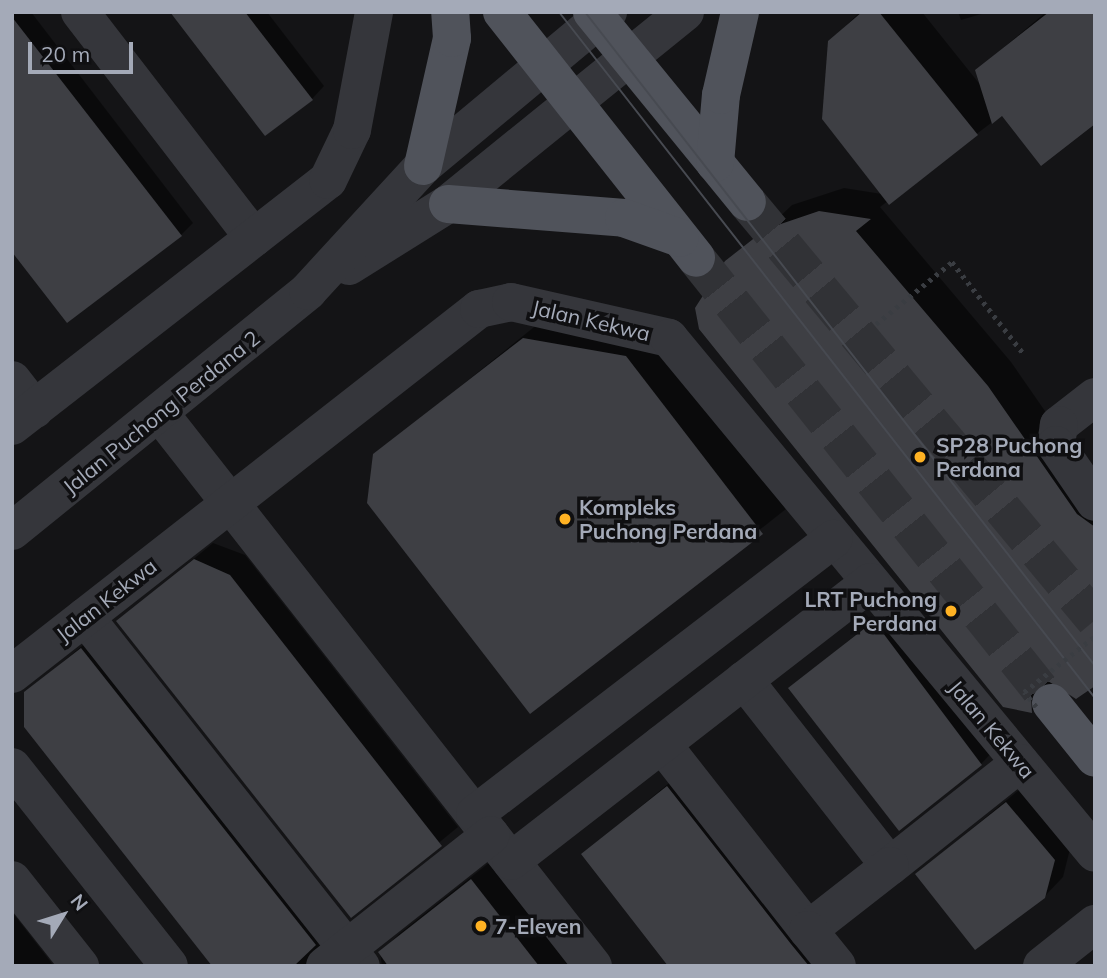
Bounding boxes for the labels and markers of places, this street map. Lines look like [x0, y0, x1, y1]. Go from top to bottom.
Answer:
place label: SP28 Puchong Perdana [936, 432, 1082, 482]
marker: SP28 Puchong Perdana [910, 447, 930, 467]
place label: Kompleks Puchong Perdana [579, 494, 757, 544]
marker: Kompleks Puchong Perdana [557, 511, 573, 527]
place label: LRT Puchong Perdana [804, 586, 937, 636]
marker: LRT Puchong Perdana [943, 603, 959, 619]
place label: 7-Eleven [495, 913, 581, 939]
marker: 7-Eleven [473, 918, 489, 934]

